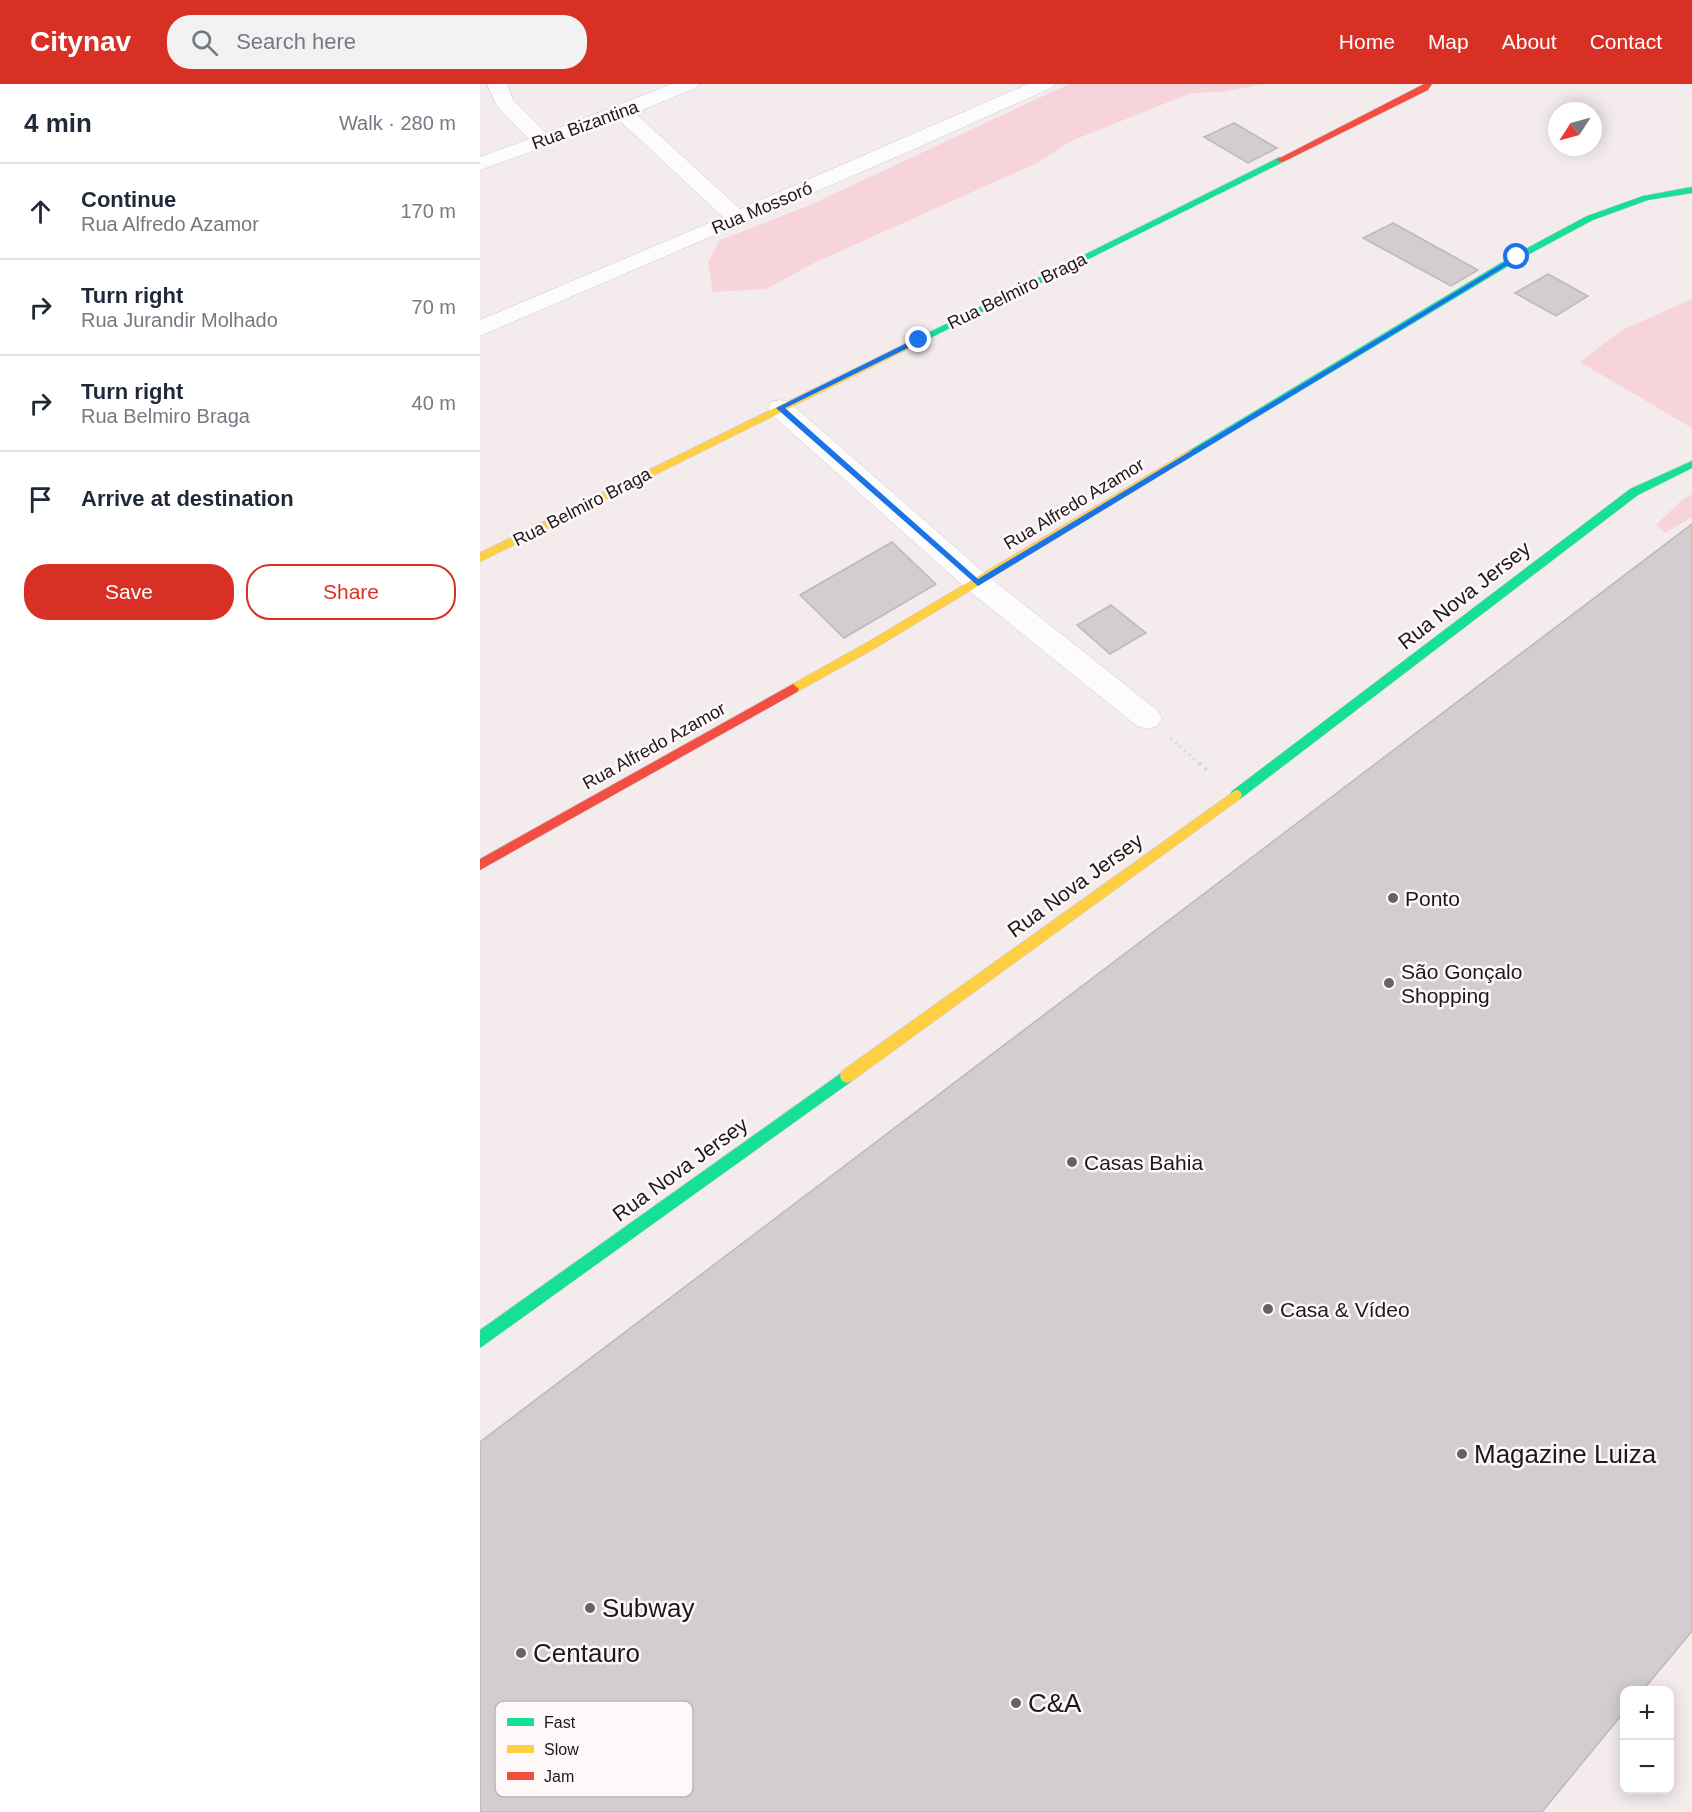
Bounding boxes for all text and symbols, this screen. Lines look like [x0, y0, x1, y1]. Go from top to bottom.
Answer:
search box [167, 15, 587, 69]
text: Citynav [30, 26, 131, 57]
icon: search [188, 26, 221, 59]
text: Search here [236, 29, 356, 54]
text: Home [1339, 30, 1395, 53]
text: Map [1428, 30, 1469, 53]
text: About [1502, 30, 1557, 53]
text: Contact [1590, 30, 1662, 53]
street label: Rua Bizantina [529, 96, 642, 154]
north arrow [1548, 102, 1602, 156]
text: 4 min [24, 108, 92, 138]
text: Walk · 280 m [339, 112, 456, 134]
street label: Rua Mossoró [709, 178, 815, 238]
text: Continue [81, 187, 176, 212]
icon: ahead [24, 195, 57, 228]
text: 170 m [400, 200, 456, 222]
text: Rua Alfredo Azamor [81, 213, 259, 235]
route start [1503, 243, 1529, 269]
street label: Rua Belmiro Braga [944, 248, 1091, 333]
text: Turn right [81, 283, 183, 308]
icon: right [24, 291, 57, 324]
text: 70 m [412, 296, 456, 318]
text: Rua Jurandir Molhado [81, 309, 278, 331]
route end [905, 326, 931, 352]
text: Turn right [81, 379, 183, 404]
icon: right [24, 387, 57, 420]
text: 40 m [412, 392, 456, 414]
text: Rua Belmiro Braga [81, 405, 250, 427]
street label: Rua Alfredo Azamor [1000, 454, 1148, 554]
street label: Rua Belmiro Braga [510, 463, 655, 550]
icon: arrive [24, 483, 57, 516]
text: Arrive at destination [81, 486, 294, 511]
street label: Rua Nova Jersey [1393, 536, 1535, 654]
button: Save [24, 564, 234, 620]
button: Share [246, 564, 456, 620]
street label: Rua Alfredo Azamor [579, 698, 729, 794]
street label: Rua Nova Jersey [1003, 828, 1147, 942]
place label: Ponto [1405, 887, 1460, 910]
marker: Ponto [1386, 891, 1400, 905]
place label: São Gonçalo Shopping [1401, 960, 1522, 1007]
marker: São Gonçalo Shopping [1382, 976, 1396, 990]
street label: Rua Nova Jersey [608, 1112, 752, 1226]
place label: Casas Bahia [1084, 1151, 1203, 1174]
marker: Casas Bahia [1065, 1155, 1079, 1169]
place label: Casa & Vídeo [1280, 1298, 1410, 1321]
marker: Casa & Vídeo [1261, 1302, 1275, 1316]
place label: Magazine Luiza [1474, 1439, 1657, 1469]
marker: Magazine Luiza [1455, 1447, 1469, 1461]
place label: Subway [602, 1593, 695, 1623]
marker: Subway [583, 1601, 597, 1615]
place label: Centauro [533, 1638, 640, 1668]
marker: Centauro [514, 1646, 528, 1660]
map controls [1620, 1686, 1674, 1794]
button: + [1620, 1686, 1674, 1740]
place label: C&A [1028, 1688, 1082, 1718]
marker: C&A [1009, 1696, 1023, 1710]
legend [495, 1701, 693, 1797]
text: Fast [544, 1714, 576, 1731]
button: − [1620, 1740, 1674, 1794]
text: Slow [544, 1741, 579, 1758]
text: Jam [544, 1768, 574, 1785]

